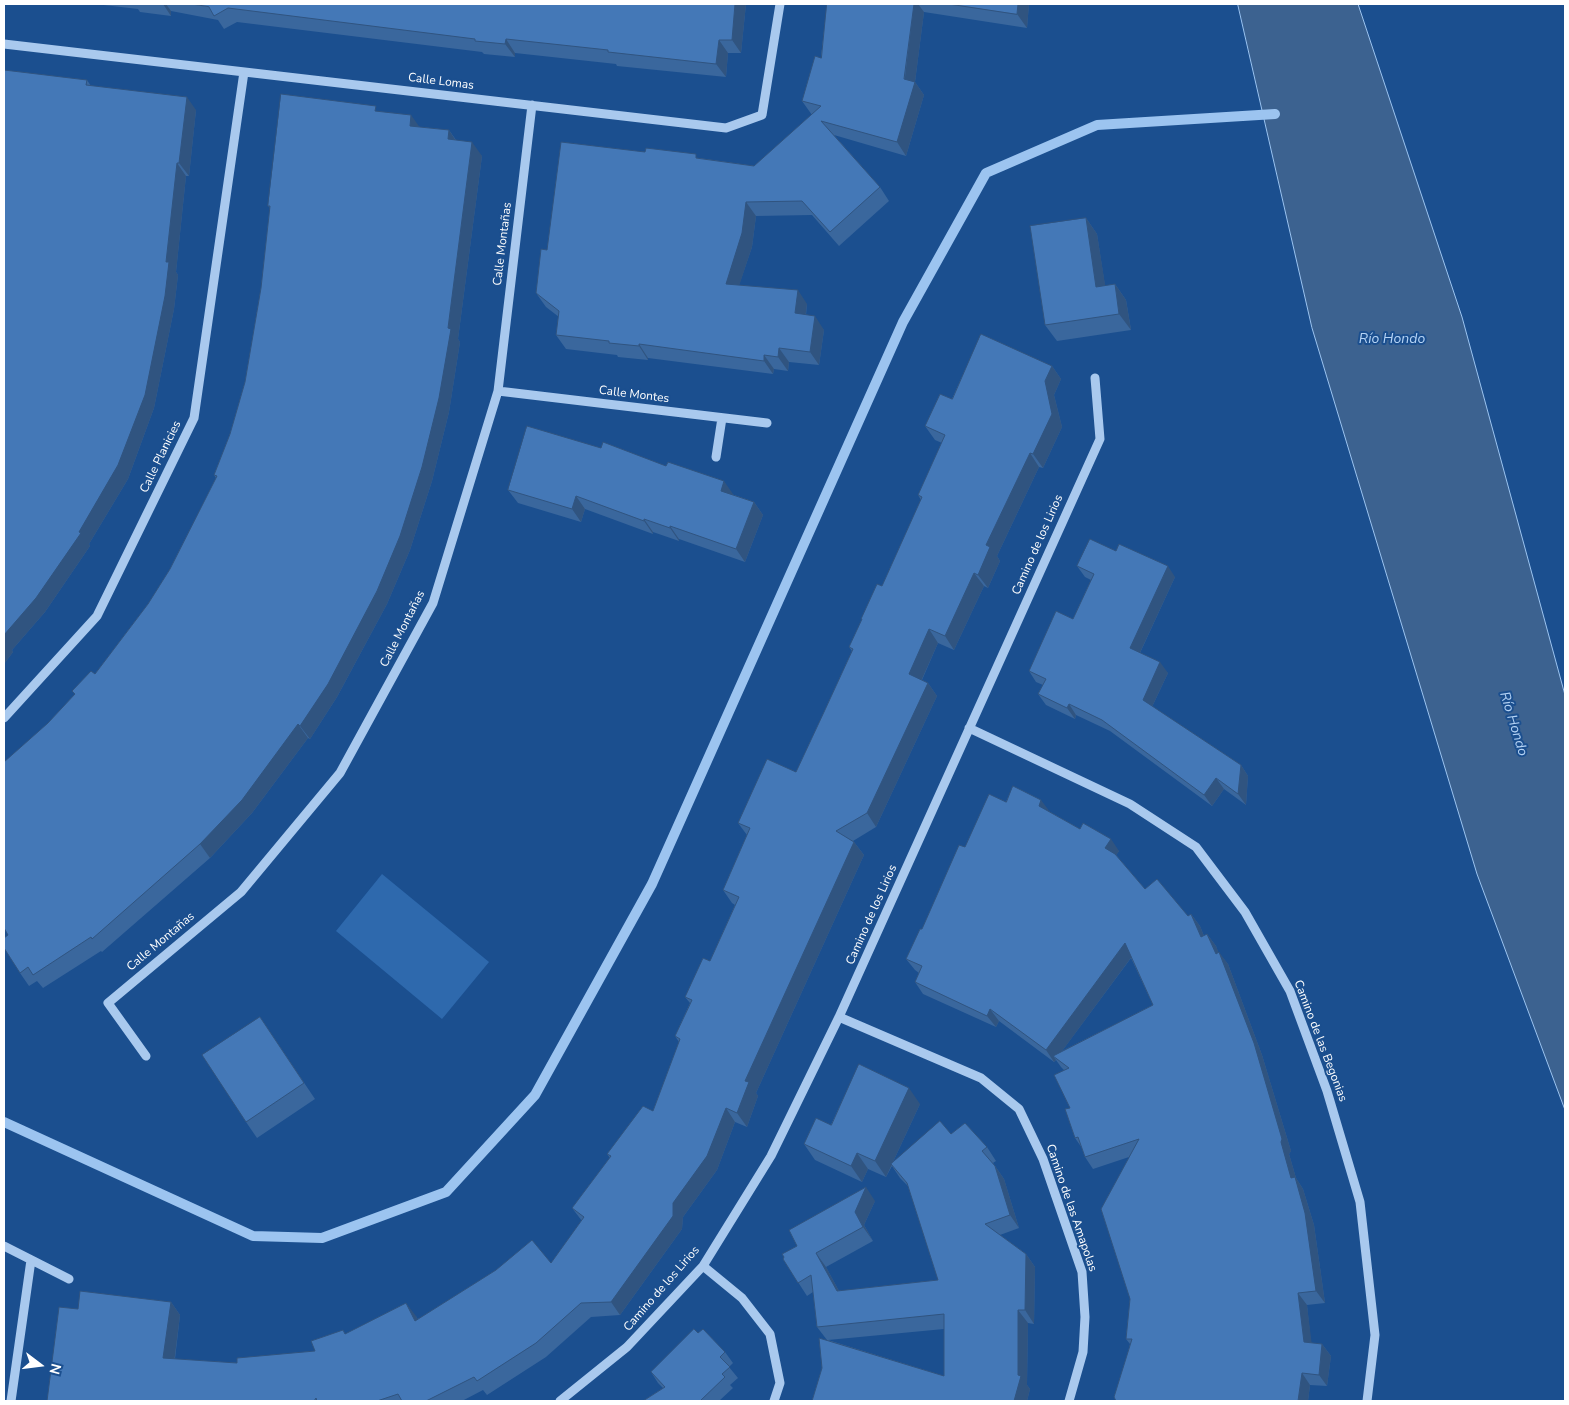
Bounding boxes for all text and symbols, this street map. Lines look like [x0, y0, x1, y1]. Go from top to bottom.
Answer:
street label: Calle Lomas [407, 71, 475, 93]
street label: Calle Montañas [491, 201, 515, 287]
water label: Río Hondo [1359, 332, 1425, 348]
street label: Calle Montes [598, 384, 670, 406]
street label: Calle Planicies [137, 419, 185, 495]
street label: Camino de los Lirios [1009, 493, 1067, 597]
street label: Calle Montañas [378, 588, 428, 670]
water label: Río Hondo [1495, 690, 1531, 758]
street label: Camino de los Lirios [843, 863, 901, 967]
street label: Calle Montañas [124, 909, 198, 975]
street label: Camino de las Begonias [1290, 978, 1350, 1104]
street label: Camino de las Amapolas [1042, 1142, 1100, 1274]
street label: Camino de los Lirios [621, 1243, 703, 1335]
north arrow [15, 1340, 65, 1390]
text: N [44, 1361, 66, 1377]

